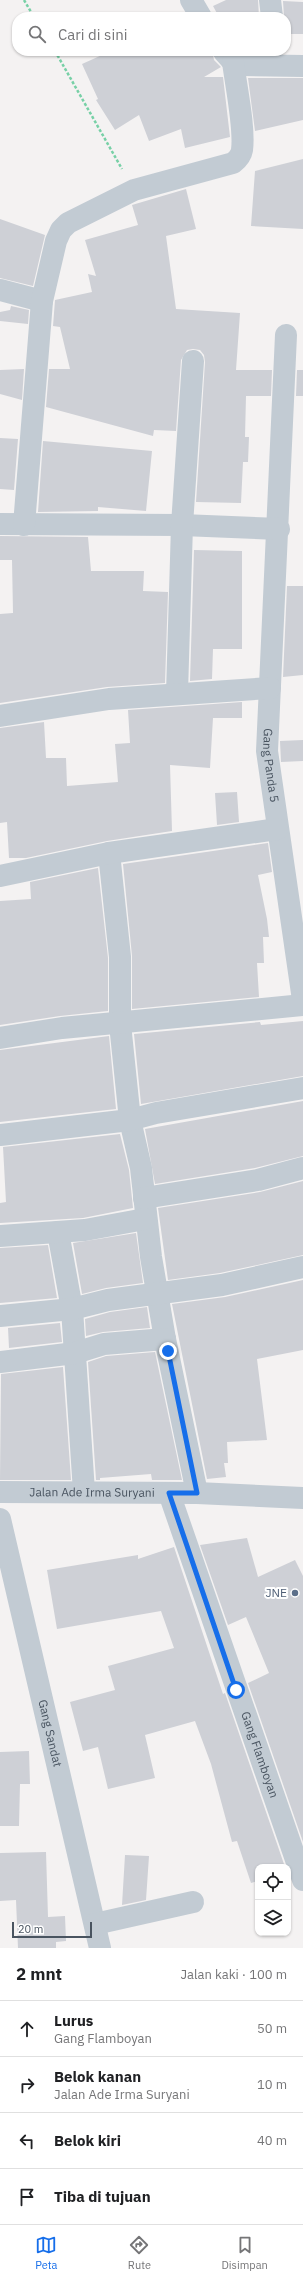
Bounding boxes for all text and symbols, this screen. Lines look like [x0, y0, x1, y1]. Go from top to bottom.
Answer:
search box [12, 12, 291, 56]
icon: search [26, 23, 48, 45]
text: Cari di sini [58, 25, 127, 44]
street label: Gang Panda 5 [260, 728, 282, 803]
route end [159, 1342, 177, 1360]
street label: Jalan Ade Irma Suryani [29, 1484, 155, 1500]
place label: JNE [265, 1585, 287, 1600]
marker: JNE [290, 1588, 300, 1598]
route start [227, 1681, 245, 1699]
street label: Gang Sandat [35, 1698, 66, 1768]
street label: Gang Flamboyan [238, 1709, 282, 1800]
map controls [255, 1864, 291, 1936]
button: locate [255, 1864, 291, 1900]
button: layers [255, 1900, 291, 1936]
scale bar [12, 1920, 92, 1939]
text: 20 m [18, 1922, 43, 1936]
text: 2 mnt [16, 1963, 62, 1985]
text: Jalan kaki · 100 m [180, 1966, 287, 1983]
text: Lurus [54, 2011, 93, 2030]
icon: ahead [16, 2018, 38, 2040]
text: 50 m [257, 2020, 287, 2037]
text: Gang Flamboyan [54, 2030, 152, 2047]
text: Belok kanan [54, 2067, 141, 2086]
icon: right [16, 2074, 38, 2096]
text: 10 m [257, 2076, 287, 2093]
text: Jalan Ade Irma Suryani [54, 2086, 190, 2103]
icon: left [16, 2130, 38, 2152]
text: Belok kiri [54, 2131, 121, 2150]
text: 40 m [257, 2132, 287, 2149]
icon: arrive [16, 2186, 38, 2208]
text: Tiba di tujuan [54, 2187, 151, 2206]
tab: Peta [35, 2234, 57, 2272]
tab: Rute [128, 2234, 151, 2272]
tab: Disimpan [221, 2234, 268, 2272]

